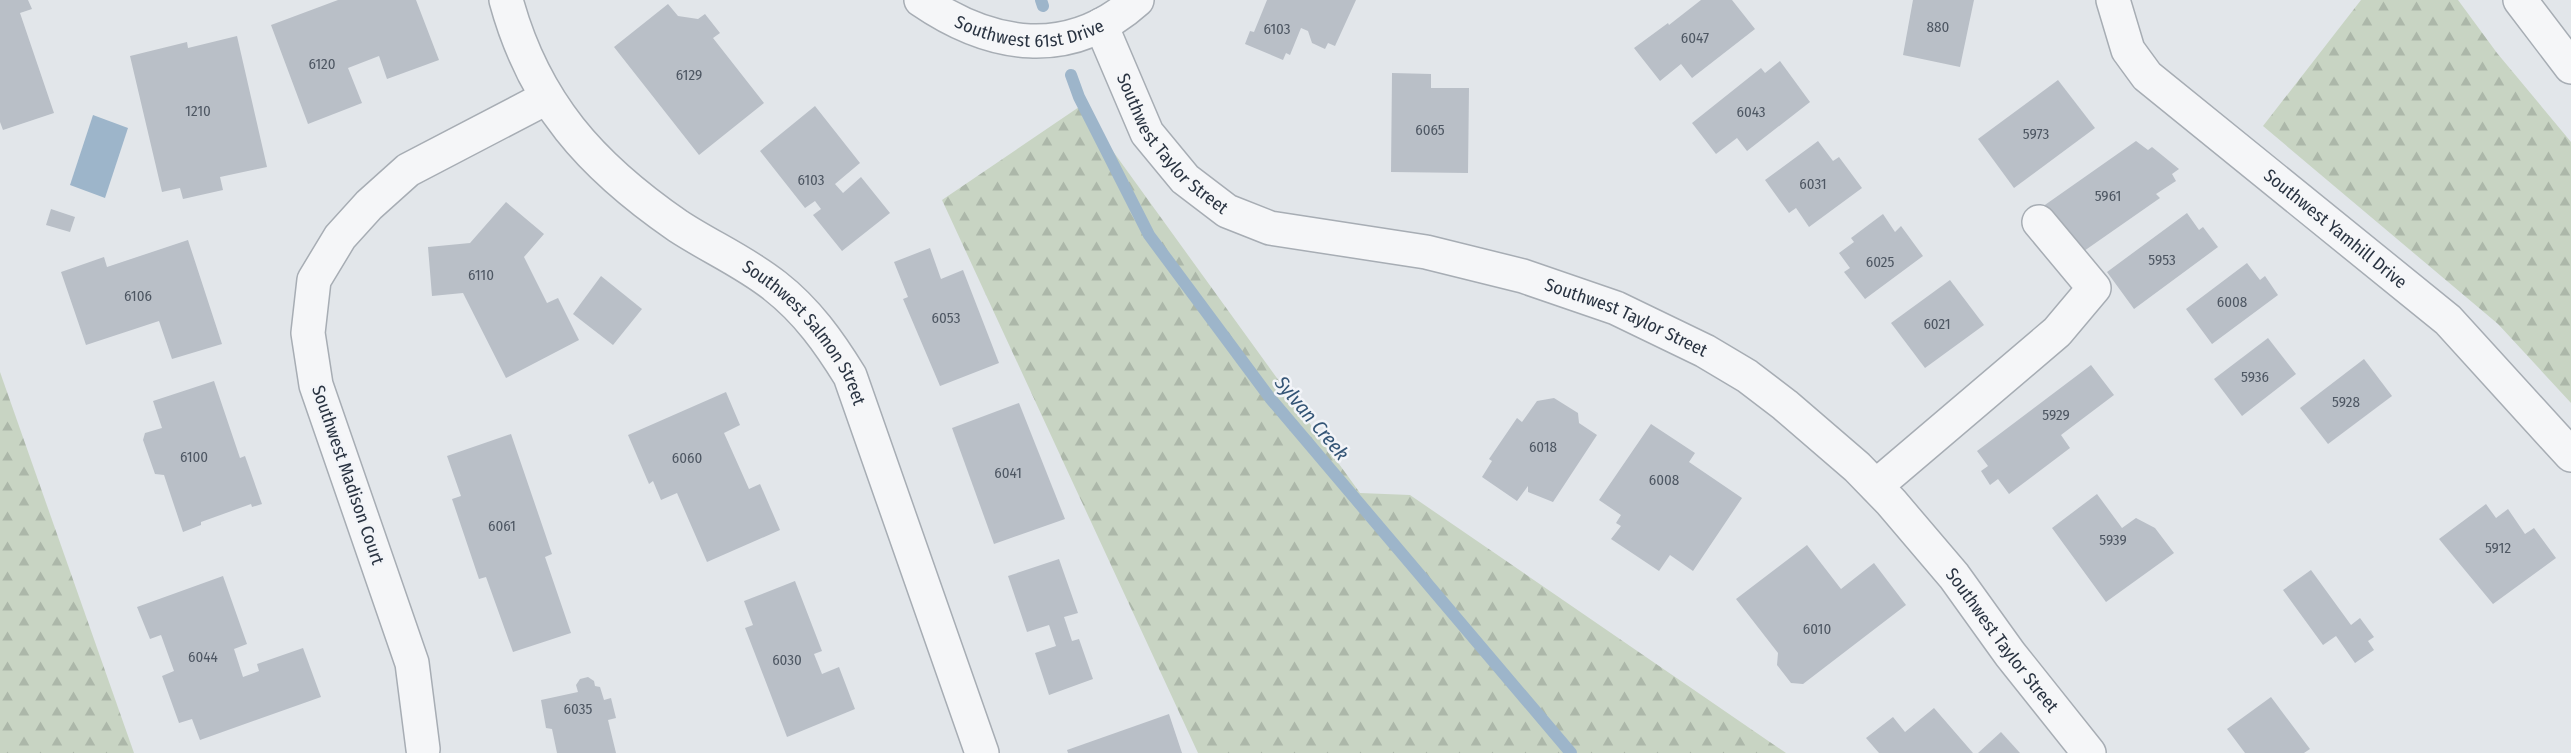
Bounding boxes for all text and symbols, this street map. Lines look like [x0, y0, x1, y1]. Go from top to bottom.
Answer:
street label: Southwest 61st Drive [951, 11, 1108, 52]
house number: 880 [1927, 18, 1949, 36]
house number: 6103 [1263, 20, 1291, 38]
house number: 6047 [1681, 29, 1709, 47]
house number: 6120 [308, 55, 336, 73]
house number: 6129 [676, 66, 702, 84]
street label: Southwest Taylor Street [1112, 70, 1233, 219]
house number: 1210 [185, 102, 211, 120]
house number: 6043 [1736, 103, 1766, 121]
house number: 6065 [1415, 121, 1445, 139]
house number: 5973 [2023, 125, 2049, 143]
street label: Southwest Yamhill Drive [2259, 164, 2412, 293]
house number: 6103 [797, 171, 825, 189]
house number: 6031 [1799, 175, 1827, 193]
house number: 5961 [2095, 187, 2121, 205]
house number: 5953 [2148, 251, 2176, 269]
house number: 6025 [1866, 253, 1894, 271]
street label: Southwest Salmon Street [738, 255, 870, 408]
house number: 6110 [468, 266, 494, 284]
street label: Southwest Taylor Street [1542, 273, 1711, 362]
house number: 6106 [124, 287, 152, 305]
house number: 6008 [2217, 293, 2247, 311]
house number: 6053 [932, 309, 961, 327]
house number: 6021 [1923, 315, 1951, 333]
house number: 5936 [2241, 368, 2269, 386]
water label: Sylvan Creek [1269, 370, 1354, 465]
street label: Southwest Madison Court [307, 382, 389, 568]
house number: 5928 [2332, 393, 2360, 411]
house number: 5929 [2042, 406, 2070, 424]
house number: 6018 [1529, 438, 1557, 456]
house number: 6100 [180, 448, 208, 466]
house number: 6060 [672, 449, 702, 467]
house number: 6041 [994, 464, 1022, 482]
house number: 6008 [1649, 471, 1679, 489]
house number: 6061 [488, 517, 516, 535]
house number: 5939 [2099, 531, 2127, 549]
house number: 5912 [2485, 539, 2511, 557]
street label: Southwest Taylor Street [1941, 563, 2063, 717]
house number: 6010 [1803, 620, 1831, 638]
house number: 6044 [188, 648, 218, 666]
house number: 6030 [772, 651, 802, 669]
house number: 6035 [564, 700, 592, 718]

